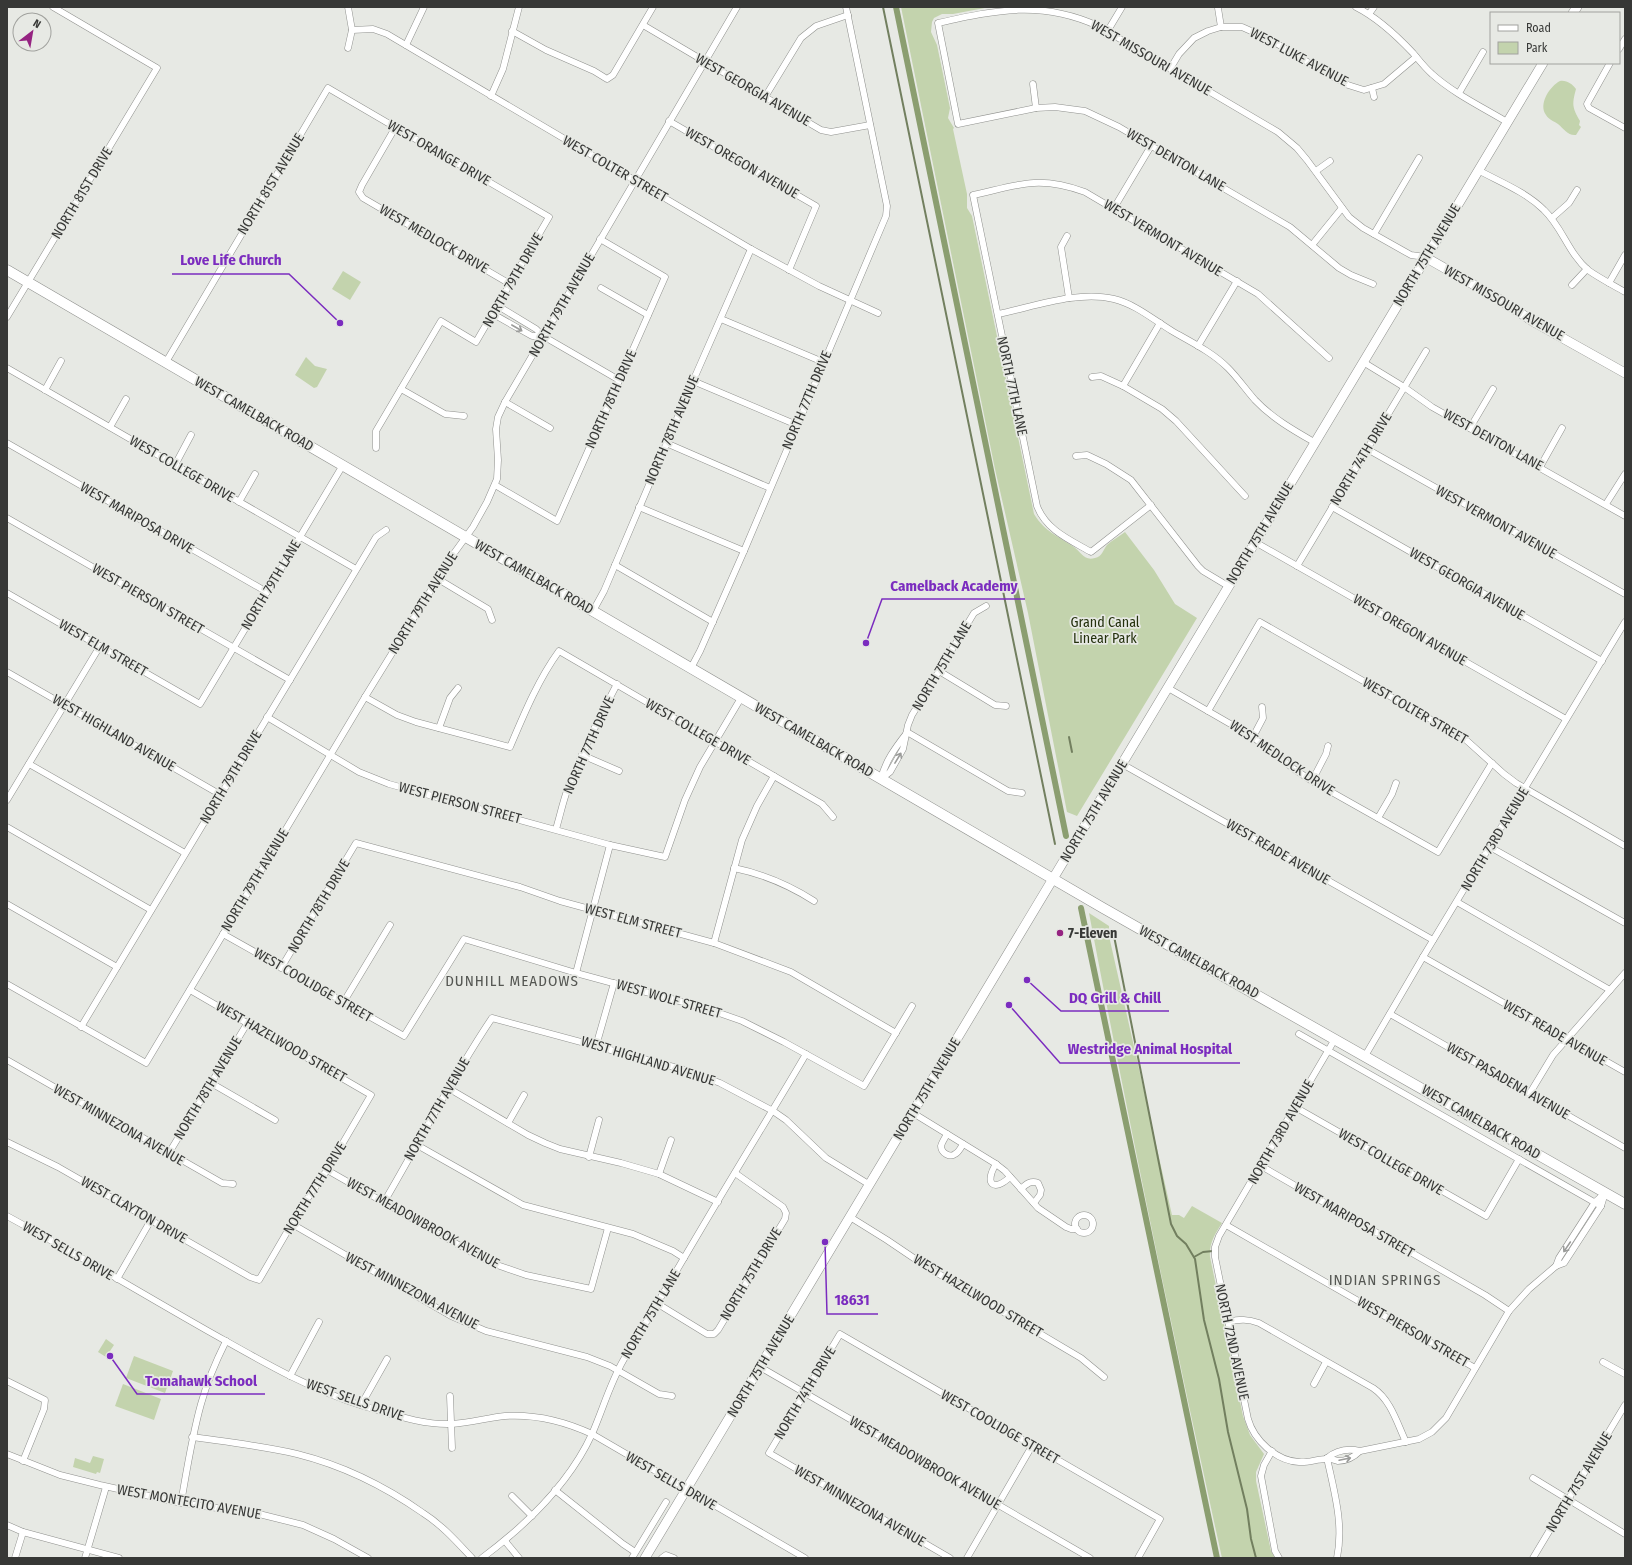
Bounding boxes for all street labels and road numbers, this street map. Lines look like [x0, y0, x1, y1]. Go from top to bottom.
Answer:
street label: WEST MISSOURI AVENUE [1088, 17, 1215, 100]
street label: WEST LUKE AVENUE [1247, 24, 1351, 90]
street label: WEST GEORGIA AVENUE [692, 50, 814, 130]
street label: WEST ORANGE DRIVE [384, 116, 494, 190]
street label: WEST OREGON AVENUE [682, 123, 802, 203]
street label: WEST DENTON LANE [1123, 125, 1229, 196]
street label: NORTH 81ST AVENUE [234, 130, 308, 238]
street label: WEST COLTER STREET [560, 132, 671, 206]
street label: NORTH 81ST DRIVE [48, 143, 116, 242]
street label: WEST VERMONT AVENUE [1100, 196, 1226, 280]
street label: NORTH 75TH AVENUE [1390, 200, 1465, 309]
street label: WEST MEDLOCK DRIVE [376, 201, 492, 277]
street label: NORTH 79TH DRIVE [479, 229, 547, 330]
street label: NORTH 79TH AVENUE [525, 250, 599, 360]
street label: WEST MISSOURI AVENUE [1441, 262, 1568, 345]
street label: NORTH 77TH LANE [993, 335, 1031, 438]
street label: NORTH 78TH DRIVE [582, 347, 641, 451]
street label: NORTH 77TH DRIVE [779, 348, 836, 452]
street label: NORTH 78TH AVENUE [641, 372, 703, 487]
street label: WEST CAMELBACK ROAD [191, 373, 317, 455]
street label: WEST DENTON LANE [1440, 405, 1546, 475]
street label: NORTH 74TH DRIVE [1327, 409, 1396, 509]
street label: WEST COLLEGE DRIVE [126, 432, 238, 506]
street label: WEST MARIPOSA DRIVE [77, 478, 197, 558]
street label: NORTH 75TH AVENUE [1223, 478, 1298, 587]
street label: WEST VERMONT AVENUE [1433, 482, 1560, 563]
street label: WEST CAMELBACK ROAD [471, 536, 597, 618]
street label: NORTH 79TH LANE [238, 537, 305, 633]
street label: WEST GEORGIA AVENUE [1406, 544, 1528, 624]
street label: NORTH 79TH AVENUE [385, 548, 462, 657]
street label: WEST PIERSON STREET [89, 560, 207, 638]
street label: WEST OREGON AVENUE [1350, 590, 1470, 670]
street label: WEST ELM STREET [56, 616, 151, 681]
street label: NORTH 75TH LANE [909, 618, 976, 714]
street label: WEST COLTER STREET [1360, 674, 1471, 748]
street label: WEST HIGHLAND AVENUE [49, 691, 179, 775]
street label: NORTH 77TH DRIVE [560, 693, 618, 797]
street label: WEST COLLEGE DRIVE [642, 695, 754, 769]
street label: WEST CAMELBACK ROAD [751, 699, 877, 781]
street label: WEST MEDLOCK DRIVE [1226, 716, 1338, 800]
street label: NORTH 79TH DRIVE [196, 727, 266, 827]
street label: NORTH 75TH AVENUE [1057, 756, 1132, 865]
street label: WEST PIERSON STREET [397, 778, 524, 828]
street label: NORTH 73RD AVENUE [1457, 784, 1533, 894]
street label: WEST READE AVENUE [1223, 815, 1333, 889]
street label: NORTH 79TH AVENUE [218, 825, 293, 935]
street label: NORTH 78TH DRIVE [284, 856, 354, 956]
street label: WEST ELM STREET [583, 900, 684, 942]
street label: WEST CAMELBACK ROAD [1136, 922, 1262, 1002]
street label: WEST COOLIDGE STREET [251, 944, 376, 1026]
street label: WEST WOLF STREET [614, 976, 724, 1022]
street label: WEST READE AVENUE [1500, 996, 1610, 1070]
street label: WEST HAZELWOOD STREET [213, 998, 350, 1087]
street label: WEST HIGHLAND AVENUE [579, 1032, 718, 1090]
street label: NORTH 78TH AVENUE [170, 1033, 246, 1143]
street label: NORTH 75TH AVENUE [890, 1034, 965, 1143]
street label: WEST PASADENA AVENUE [1443, 1039, 1573, 1123]
street label: NORTH 77TH AVENUE [400, 1054, 474, 1164]
street label: NORTH 73RD AVENUE [1244, 1076, 1318, 1187]
street label: WEST MINNEZONA AVENUE [50, 1080, 188, 1170]
street label: WEST CAMELBACK ROAD [1418, 1081, 1544, 1163]
street label: WEST COLLEGE DRIVE [1335, 1125, 1447, 1199]
street label: NORTH 77TH DRIVE [280, 1138, 350, 1237]
street label: WEST CLAYTON DRIVE [78, 1173, 191, 1248]
street label: WEST MEADOWBROOK AVENUE [344, 1174, 503, 1272]
street label: WEST MARIPOSA STREET [1291, 1179, 1418, 1262]
street label: WEST SELLS DRIVE [19, 1218, 117, 1284]
street label: NORTH 75TH DRIVE [717, 1224, 786, 1324]
street label: WEST MINNEZONA AVENUE [342, 1249, 482, 1334]
street label: WEST HAZELWOOD STREET [910, 1251, 1046, 1342]
street label: NORTH 75TH LANE [618, 1266, 685, 1362]
street label: NORTH 72ND AVENUE [1211, 1282, 1253, 1402]
street label: WEST PIERSON STREET [1354, 1293, 1472, 1371]
street label: NORTH 75TH AVENUE [724, 1311, 799, 1420]
street label: NORTH 74TH DRIVE [771, 1343, 840, 1443]
street label: WEST SELLS DRIVE [304, 1375, 407, 1425]
street label: WEST COOLIDGE STREET [938, 1386, 1063, 1468]
street label: WEST MEADOWBROOK AVENUE [846, 1413, 1004, 1514]
street label: NORTH 71ST AVENUE [1542, 1428, 1616, 1535]
street label: WEST SELLS DRIVE [622, 1448, 720, 1514]
street label: WEST MINNEZONA AVENUE [791, 1461, 929, 1551]
street label: WEST MONTECITO AVENUE [115, 1481, 263, 1523]

